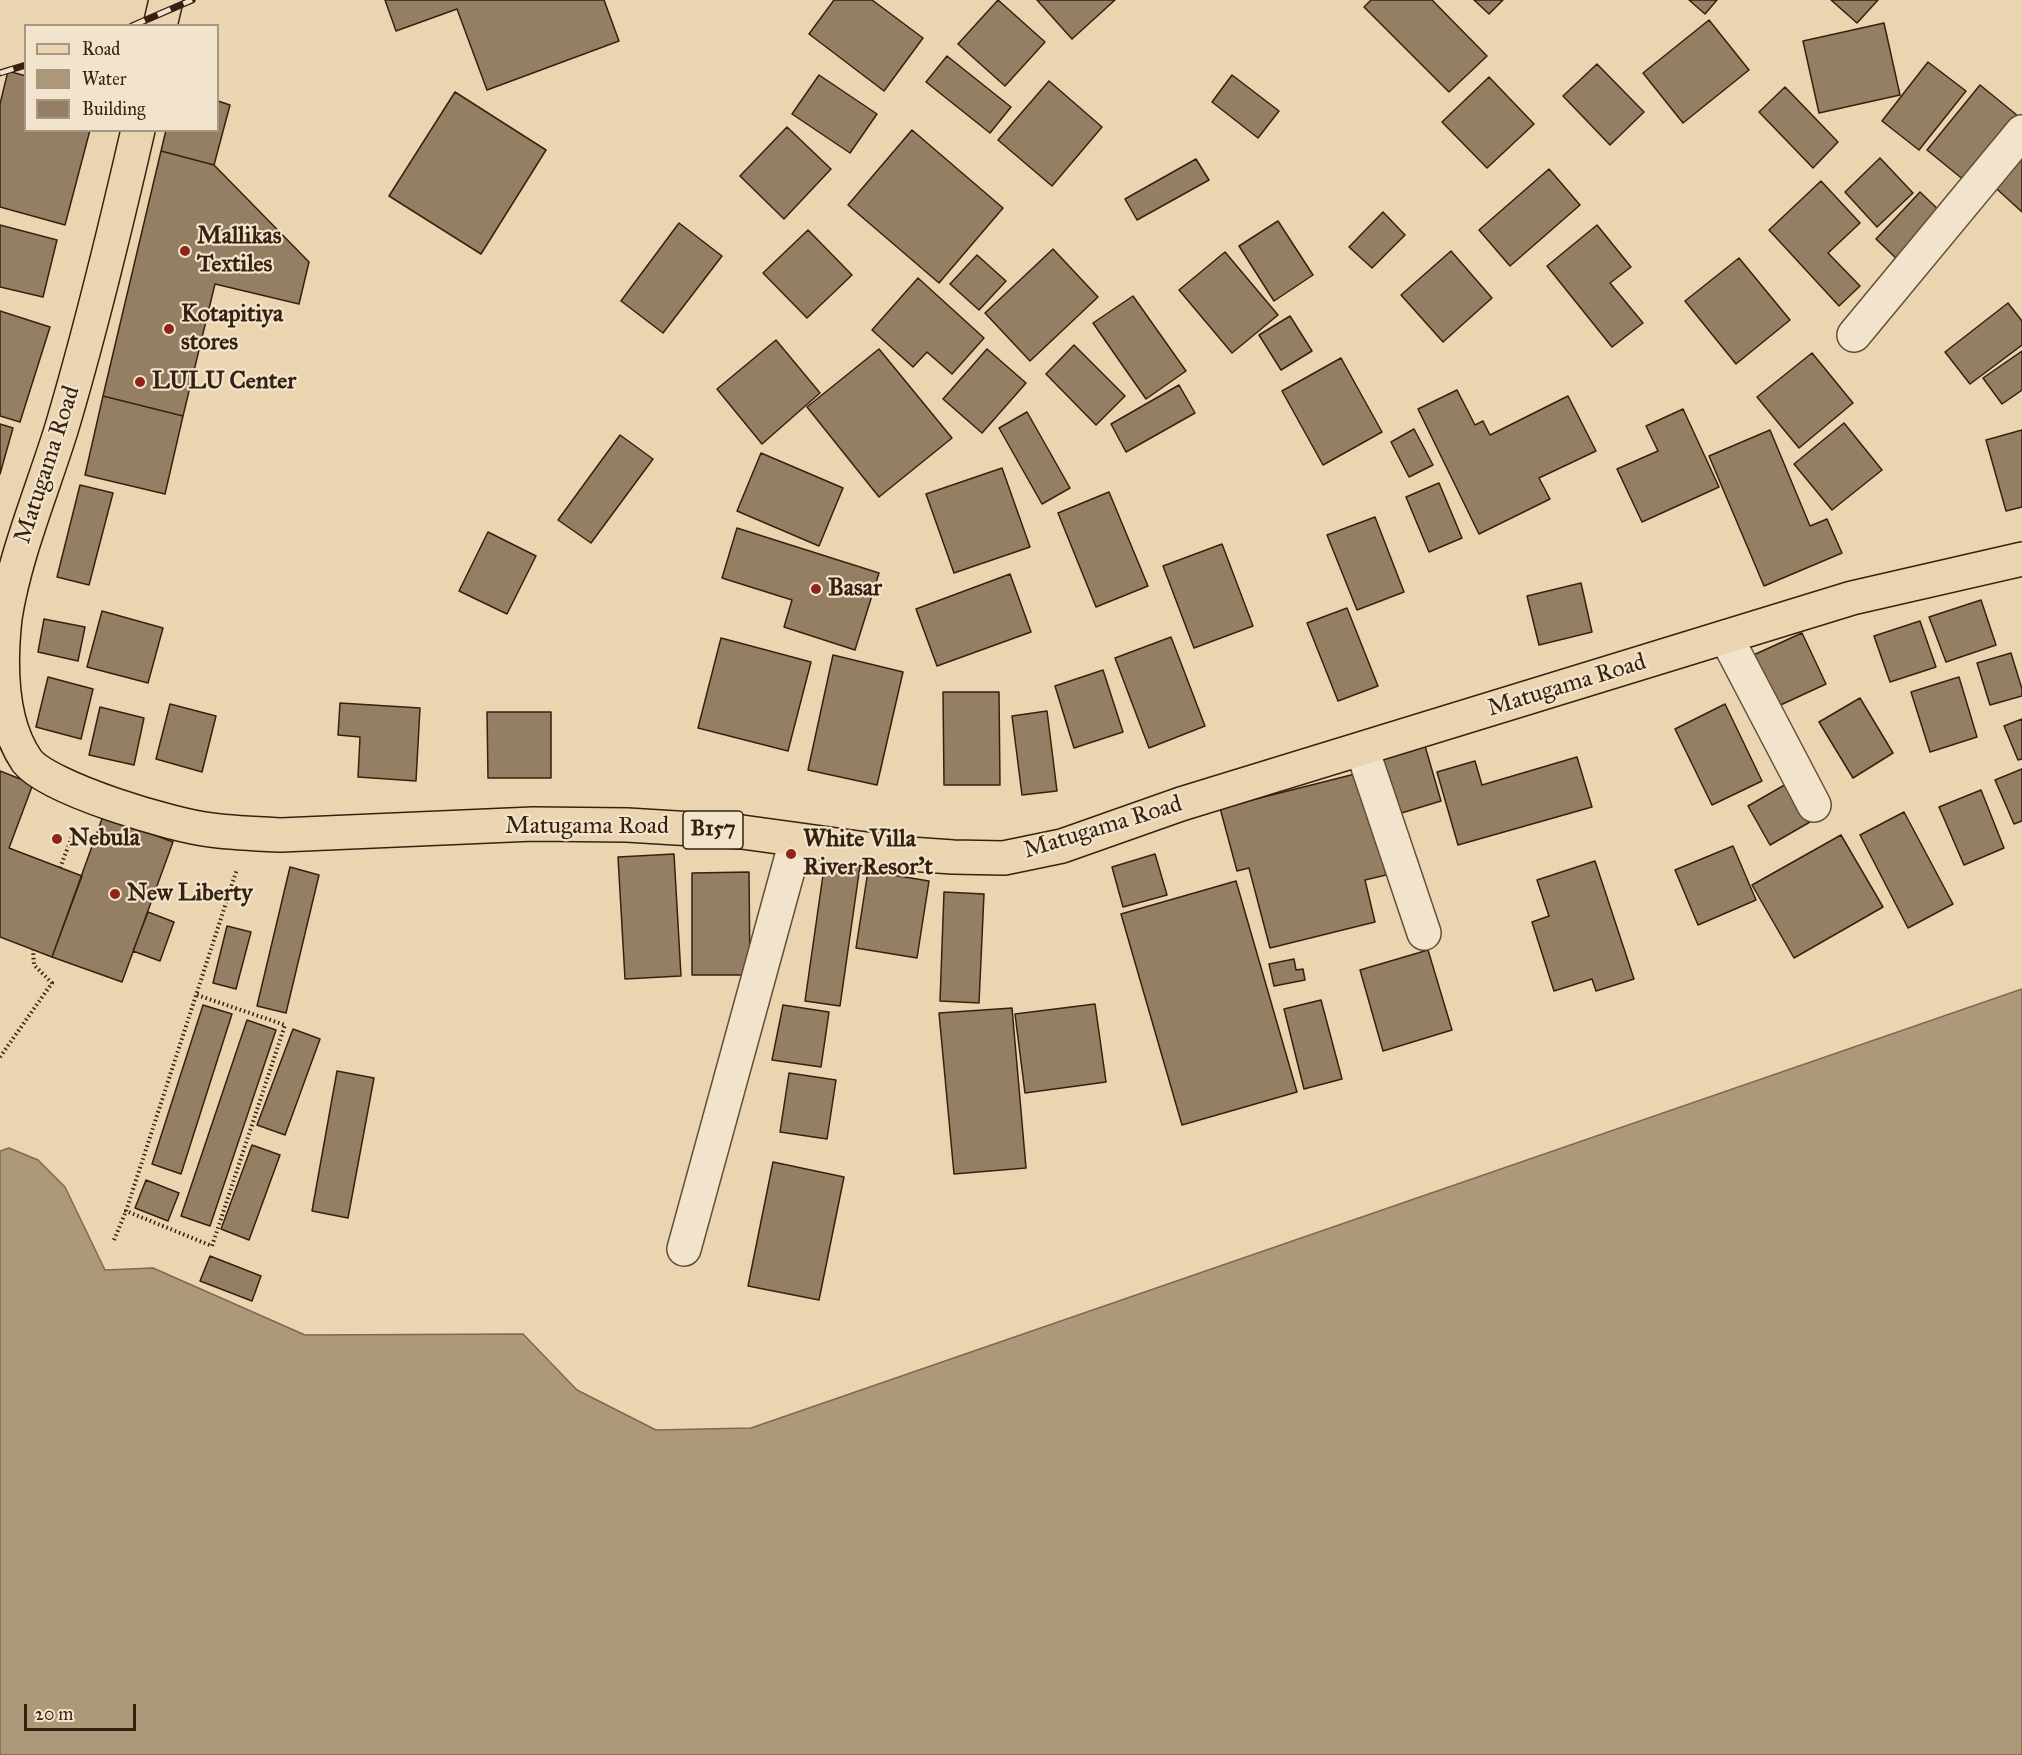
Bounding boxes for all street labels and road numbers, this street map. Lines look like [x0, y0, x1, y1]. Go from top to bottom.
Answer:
street label: Matugama Road [9, 383, 87, 547]
street label: Matugama Road [1484, 648, 1650, 724]
street label: Matugama Road [1020, 790, 1186, 866]
road number: B157 [683, 811, 743, 849]
street label: Matugama Road [505, 813, 669, 841]

